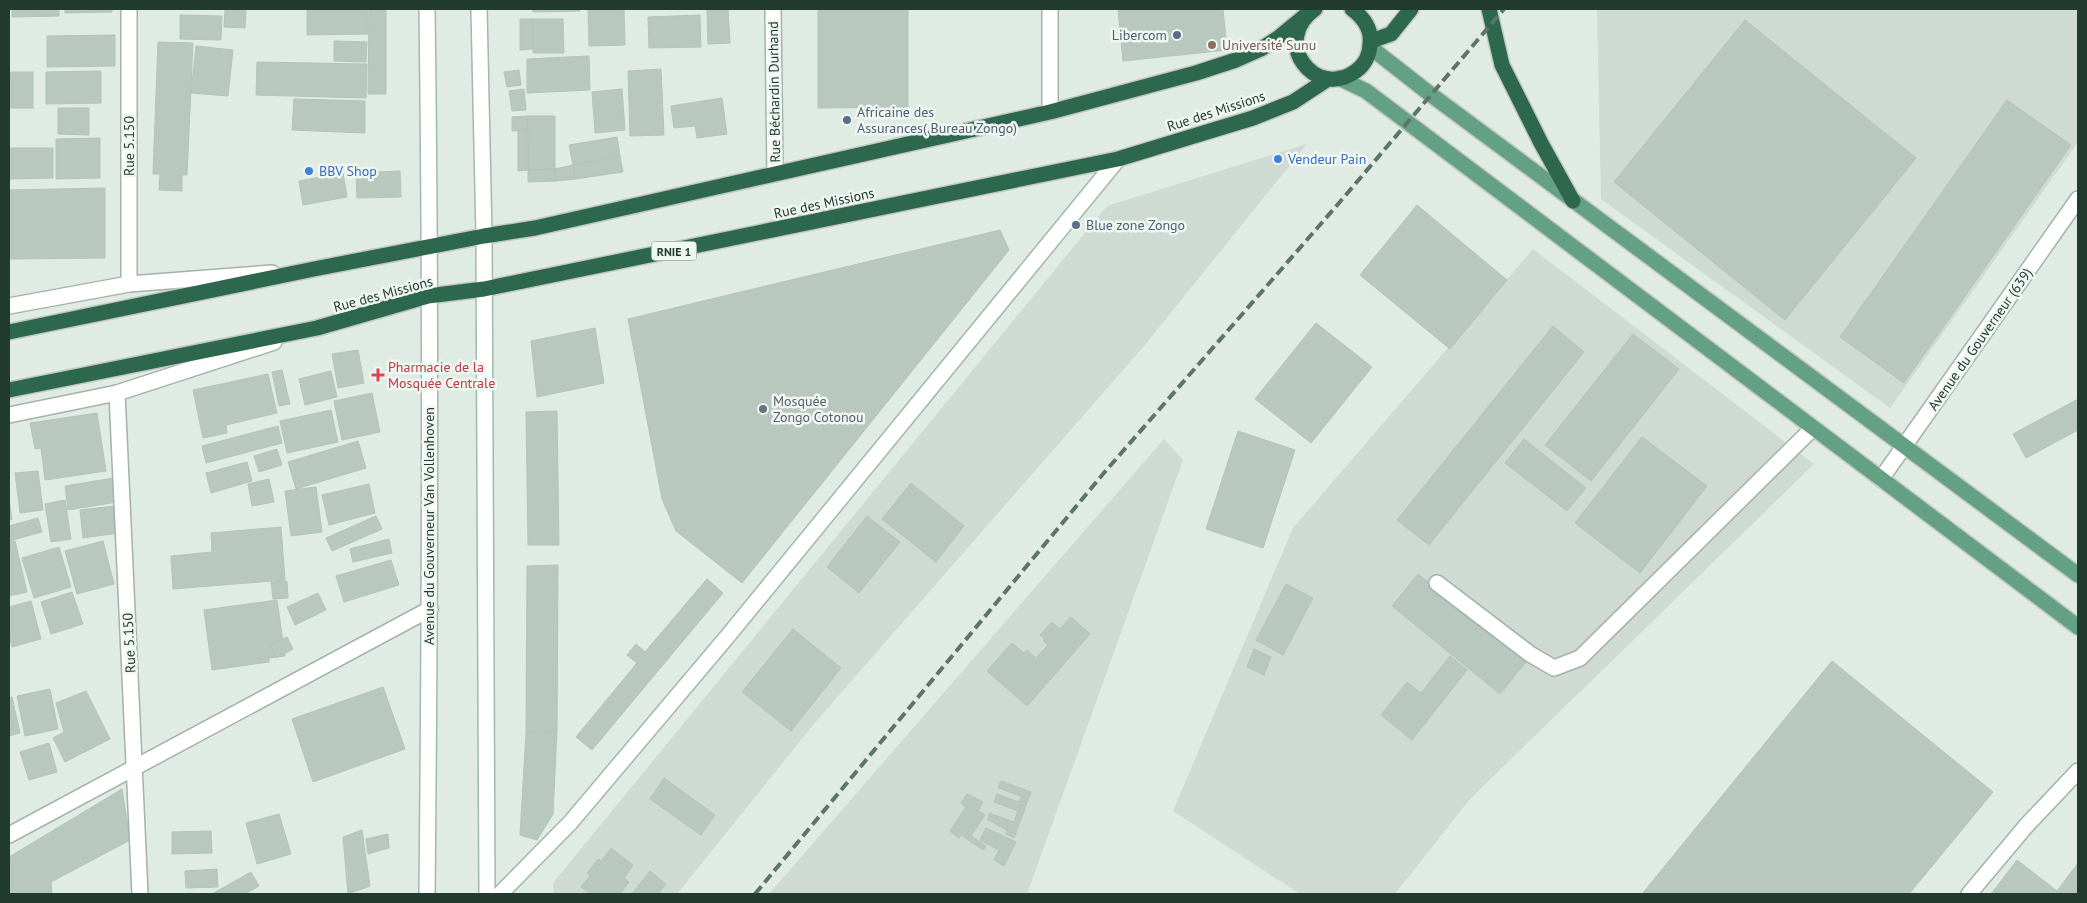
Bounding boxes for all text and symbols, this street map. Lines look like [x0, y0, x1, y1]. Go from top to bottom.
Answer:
street label: Rue Béchardin Durhand [764, 21, 784, 163]
place label: Libercom [1112, 26, 1167, 44]
marker: Libercom [1171, 29, 1183, 41]
place label: Université Sunu [1222, 36, 1316, 54]
marker: Université Sunu [1206, 39, 1218, 51]
street label: Rue des Missions [1165, 87, 1268, 135]
place label: Africaine des Assurances( Bureau Zongo) [857, 103, 1017, 137]
marker: Africaine des Assurances( Bureau Zongo) [841, 114, 853, 126]
street label: Rue 5.150 [120, 116, 138, 176]
place label: Vendeur Pain [1287, 150, 1366, 168]
marker: Vendeur Pain [1272, 153, 1284, 165]
place label: BBV Shop [319, 162, 377, 180]
marker: BBV Shop [303, 165, 315, 177]
street label: Rue des Missions [772, 184, 876, 222]
place label: Blue zone Zongo [1086, 216, 1185, 234]
marker: Blue zone Zongo [1070, 219, 1082, 231]
road number: RNIE 1 [652, 242, 696, 260]
street label: Avenue du Gouverneur (639) [1924, 264, 2036, 414]
street label: Rue des Missions [331, 272, 435, 316]
place label: Pharmacie de la Mosquée Centrale [388, 358, 495, 392]
marker: Pharmacie de la Mosquée Centrale [372, 369, 384, 381]
place label: Mosquée Zongo Cotonou [773, 392, 864, 426]
marker: Mosquée Zongo Cotonou [757, 403, 769, 415]
street label: Avenue du Gouverneur Van Vollenhoven [420, 407, 438, 645]
street label: Rue 5.150 [118, 612, 140, 673]

